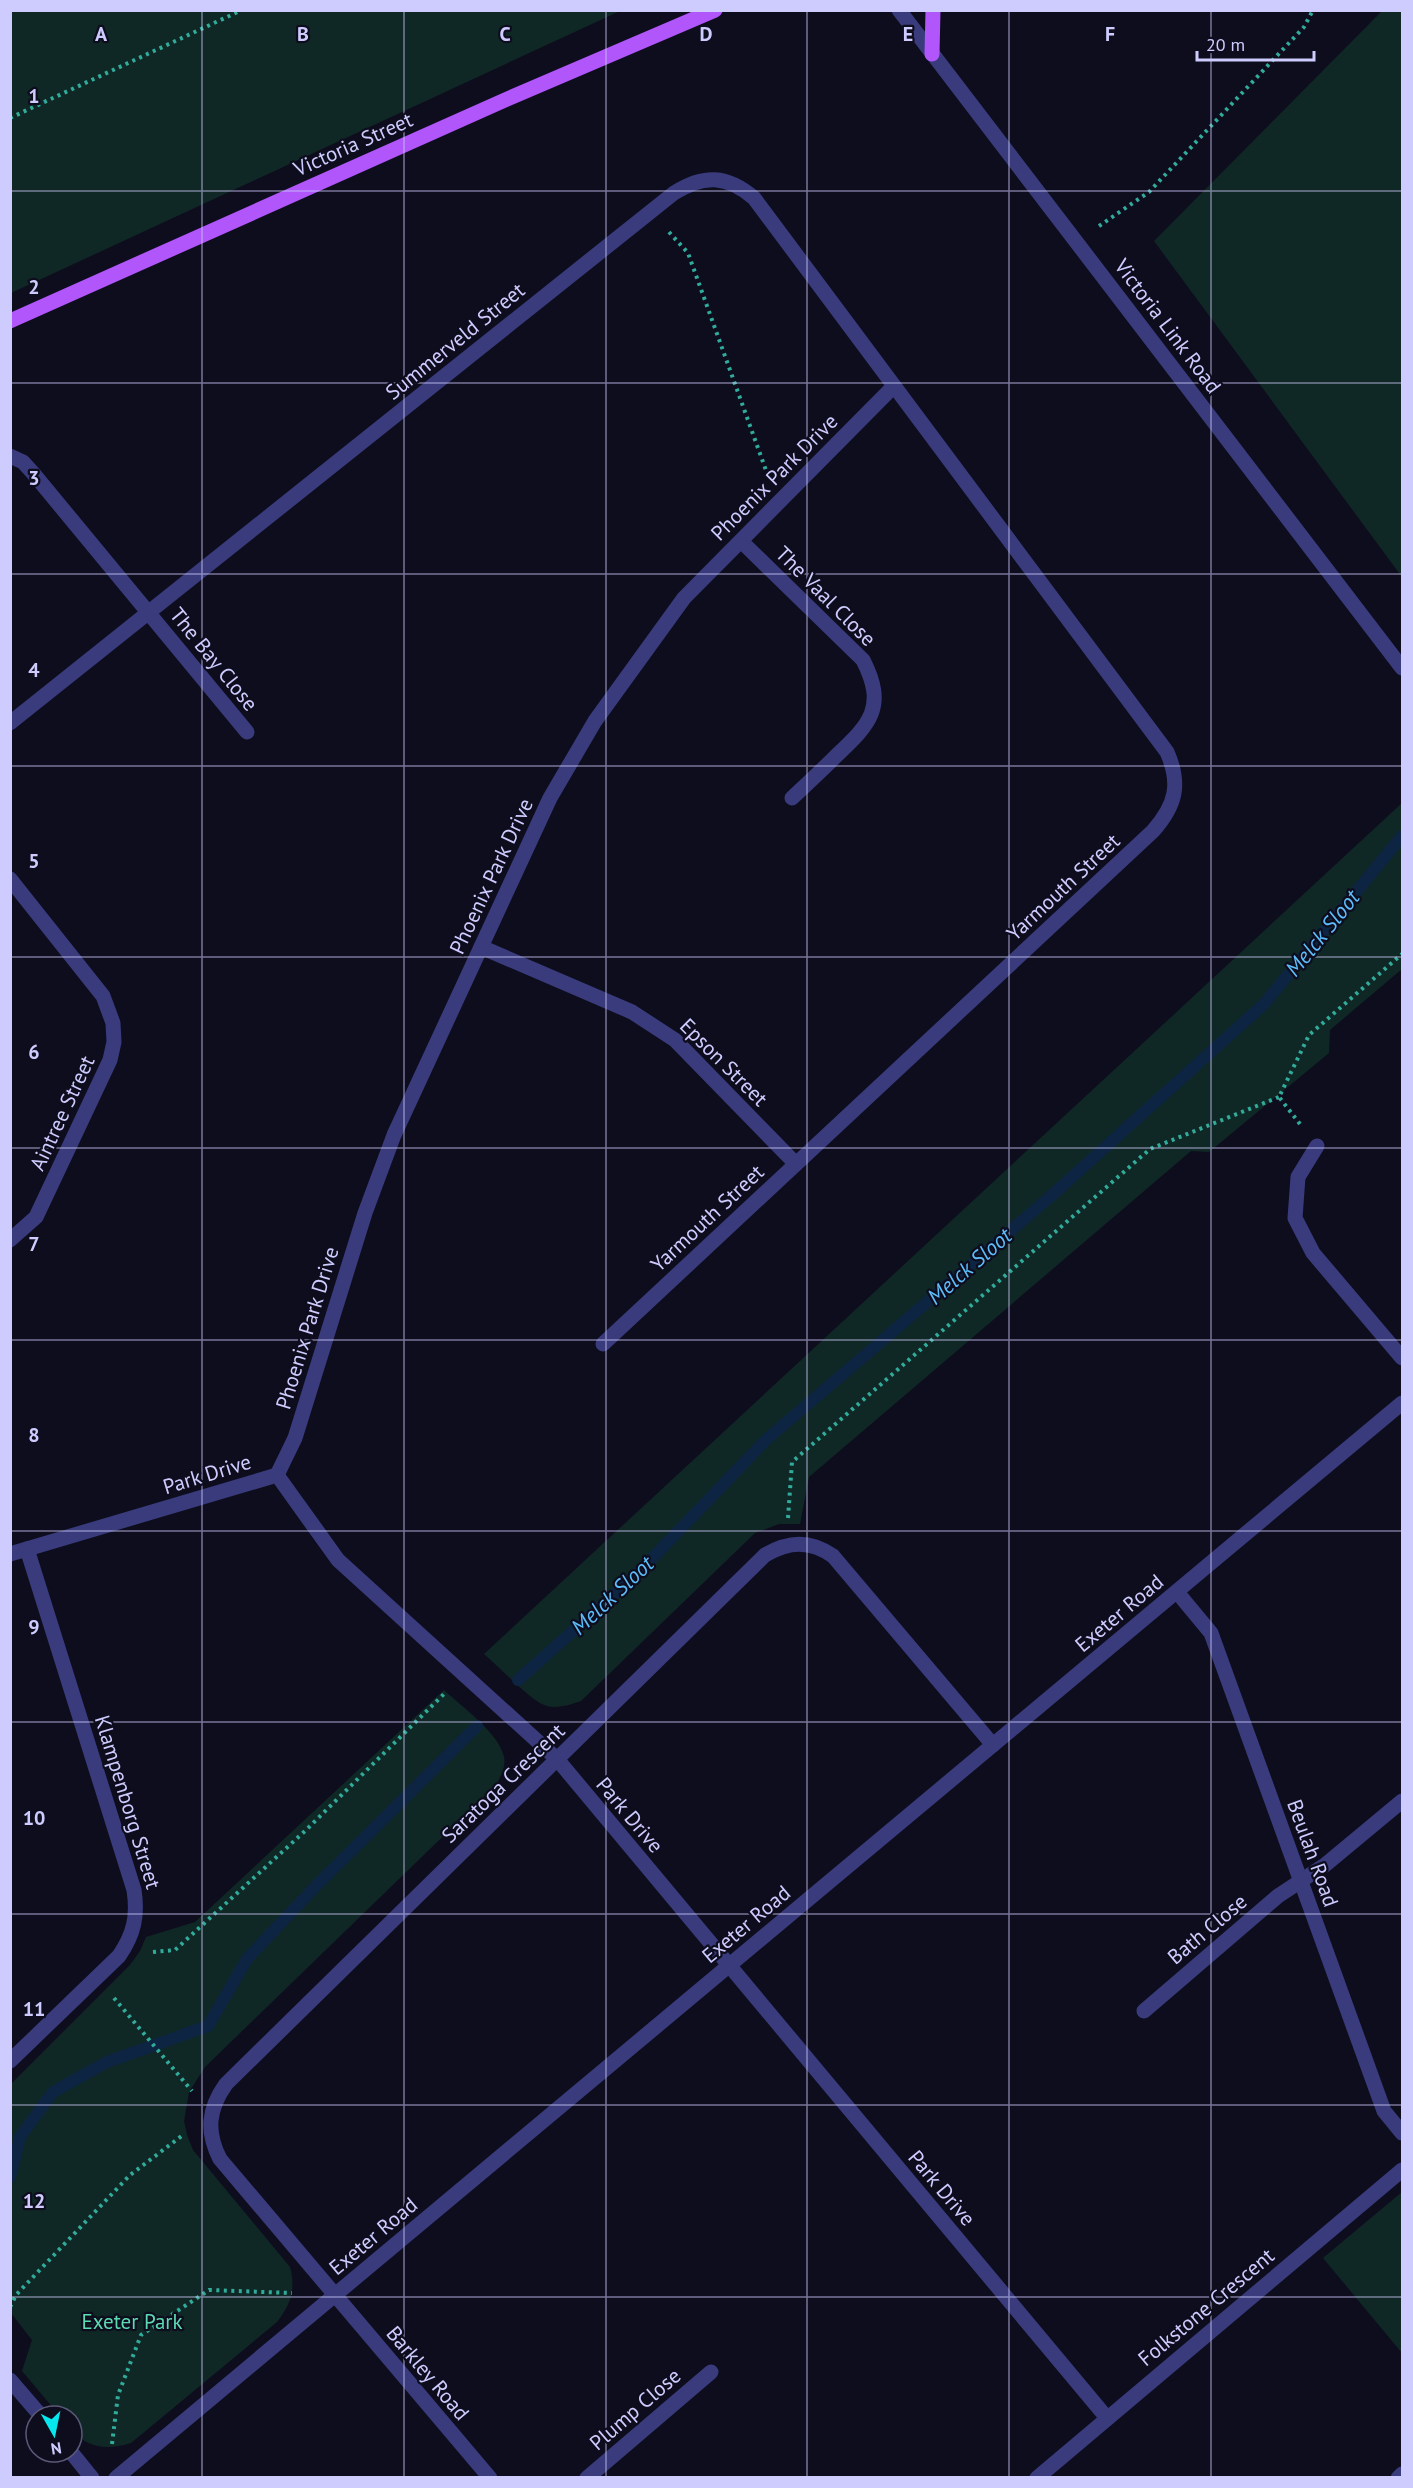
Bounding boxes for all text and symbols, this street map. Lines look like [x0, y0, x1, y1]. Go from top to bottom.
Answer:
text: A [95, 21, 108, 47]
text: B [297, 21, 309, 47]
text: C [499, 21, 511, 47]
text: D [700, 21, 713, 47]
text: E [903, 21, 913, 47]
text: F [1105, 21, 1115, 47]
scale bar [1197, 24, 1314, 62]
text: 20 m [1206, 33, 1245, 56]
text: 1 [28, 83, 40, 109]
street label: Victoria Street [288, 106, 417, 183]
street label: Victoria Link Road [1108, 253, 1227, 399]
text: 2 [28, 274, 40, 300]
street label: Summerveld Street [380, 277, 530, 405]
street label: Phoenix Park Drive [705, 408, 843, 546]
text: 3 [28, 465, 40, 491]
street label: The Vaal Close [770, 540, 882, 652]
street label: The Bay Close [164, 602, 264, 716]
text: 4 [28, 657, 40, 683]
street label: Phoenix Park Drive [443, 794, 539, 958]
street label: Yarmouth Street [1001, 828, 1125, 946]
text: 5 [28, 848, 40, 874]
water label: Melck Sloot [1279, 883, 1366, 982]
street label: Epson Street [674, 1012, 774, 1112]
text: 6 [28, 1039, 40, 1065]
street label: Aintree Street [24, 1051, 100, 1175]
street label: Yarmouth Street [645, 1159, 769, 1277]
water label: Melck Sloot [921, 1221, 1018, 1310]
text: 7 [28, 1231, 40, 1257]
street label: Phoenix Park Drive [269, 1243, 345, 1413]
text: 8 [28, 1422, 40, 1448]
street label: Park Drive [160, 1448, 254, 1500]
water label: Melck Sloot [565, 1549, 660, 1640]
street label: Exeter Road [1069, 1568, 1169, 1658]
text: 9 [28, 1614, 40, 1640]
street label: Klampenborg Street [89, 1712, 167, 1892]
street label: Saratoga Crescent [436, 1717, 570, 1849]
street label: Park Drive [591, 1772, 669, 1858]
street label: Beulah Road [1281, 1796, 1345, 1910]
text: 10 [23, 1805, 45, 1831]
street label: Exeter Road [696, 1879, 796, 1969]
street label: Bath Close [1162, 1888, 1252, 1970]
text: 11 [23, 1996, 45, 2022]
street label: Park Drive [903, 2145, 981, 2231]
text: 12 [23, 2188, 45, 2214]
street label: Exeter Road [323, 2191, 423, 2281]
street label: Folkstone Crescent [1132, 2242, 1280, 2372]
park label: Exeter Park [81, 2308, 183, 2335]
street label: Barkley Road [381, 2320, 475, 2426]
street label: Plump Close [584, 2362, 686, 2456]
north arrow [24, 2404, 84, 2464]
text: N [50, 2438, 63, 2460]

